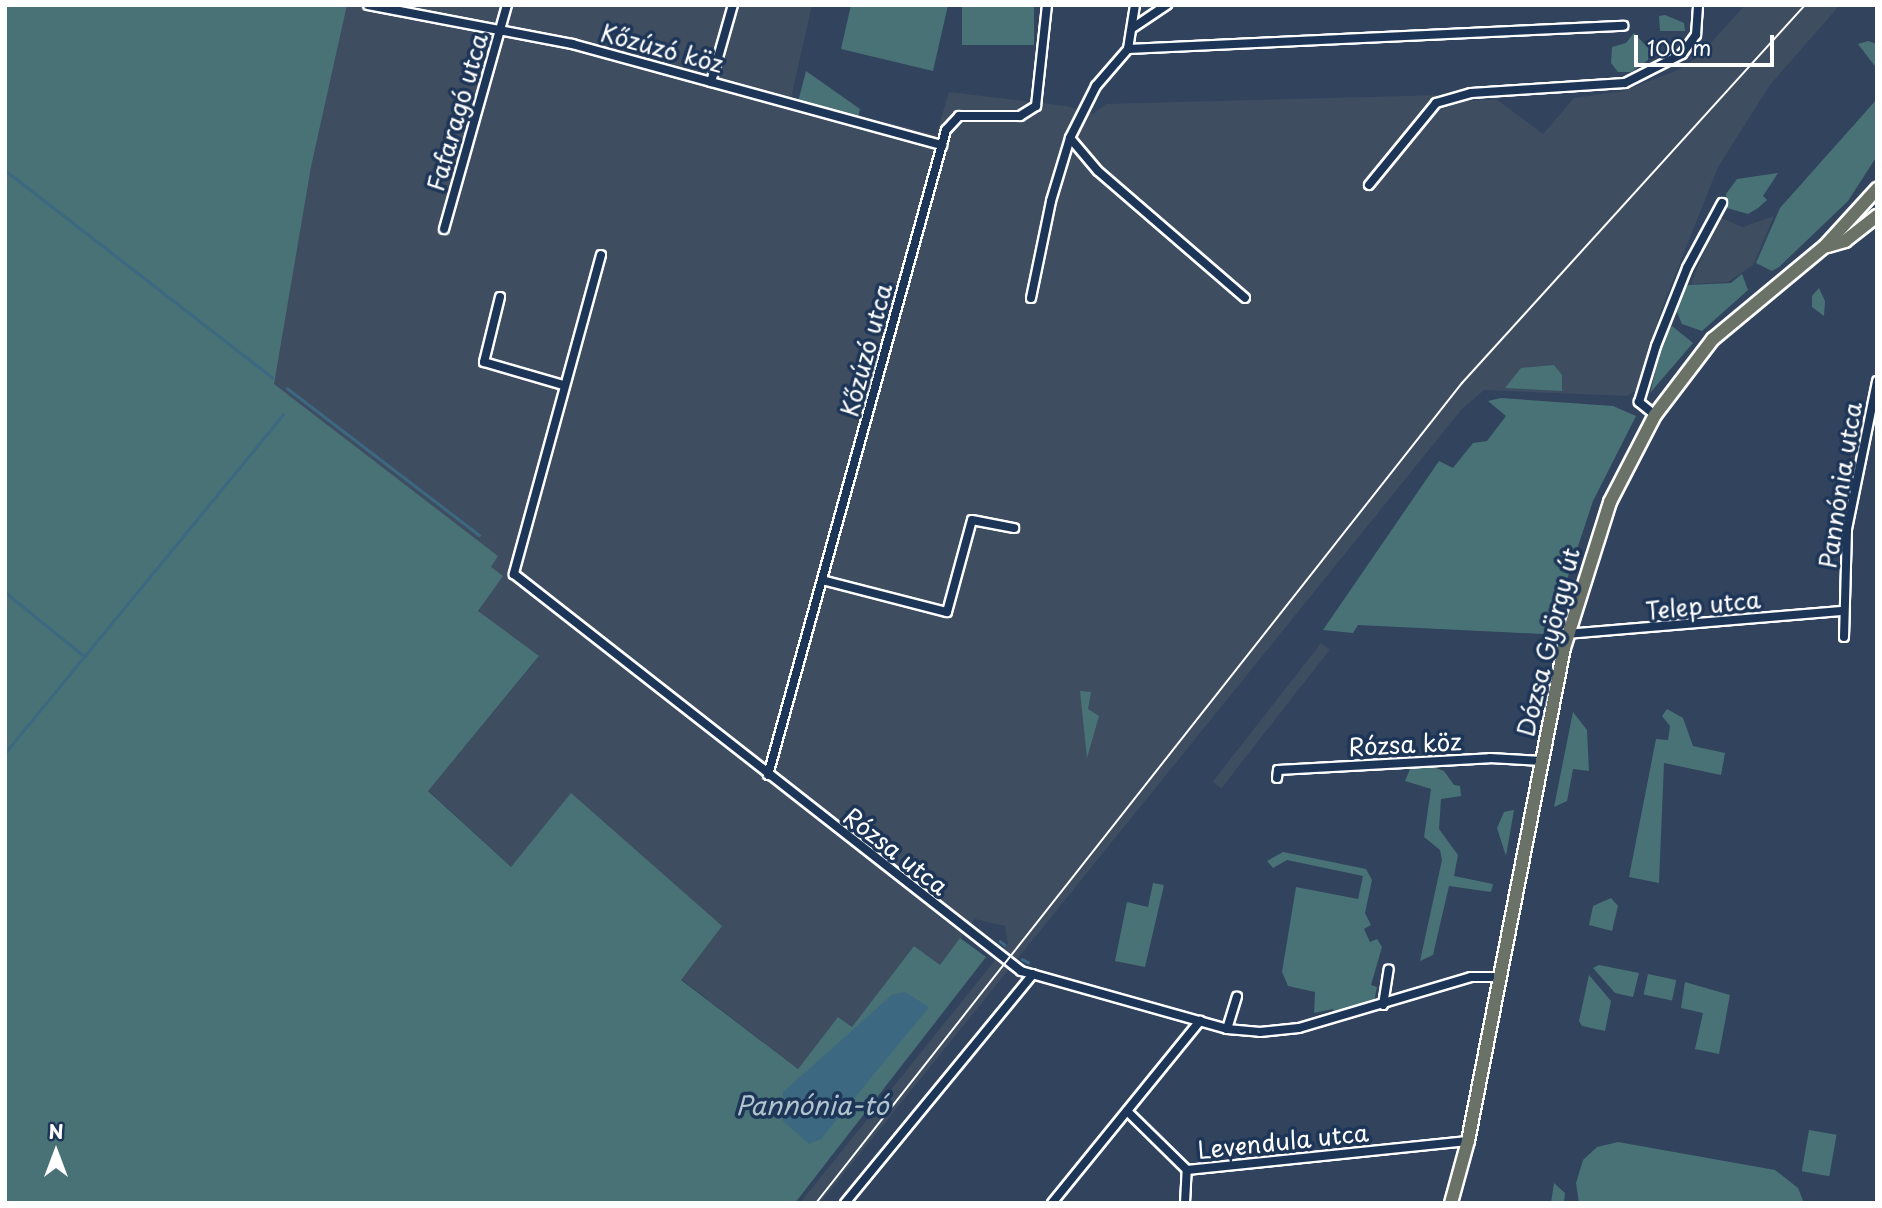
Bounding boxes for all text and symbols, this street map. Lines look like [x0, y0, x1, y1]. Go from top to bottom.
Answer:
street label: Kőzúzó köz [598, 18, 726, 78]
scale bar [1637, 21, 1777, 65]
street label: Fafaragó utca [421, 30, 493, 194]
text: 100 m [1647, 31, 1711, 63]
street label: Kőzúzó utca [834, 280, 898, 420]
street label: Pannónia utca [1813, 401, 1867, 569]
street label: Dózsa György út [1511, 544, 1585, 740]
street label: Telep utca [1643, 585, 1763, 625]
street label: Rózsa köz [1348, 727, 1462, 761]
street label: Rózsa utca [838, 801, 954, 901]
water label: Pannónia-tó [736, 1089, 888, 1121]
north arrow [21, 1117, 91, 1187]
text: N [48, 1117, 64, 1145]
street label: Levendula utca [1196, 1118, 1370, 1164]

